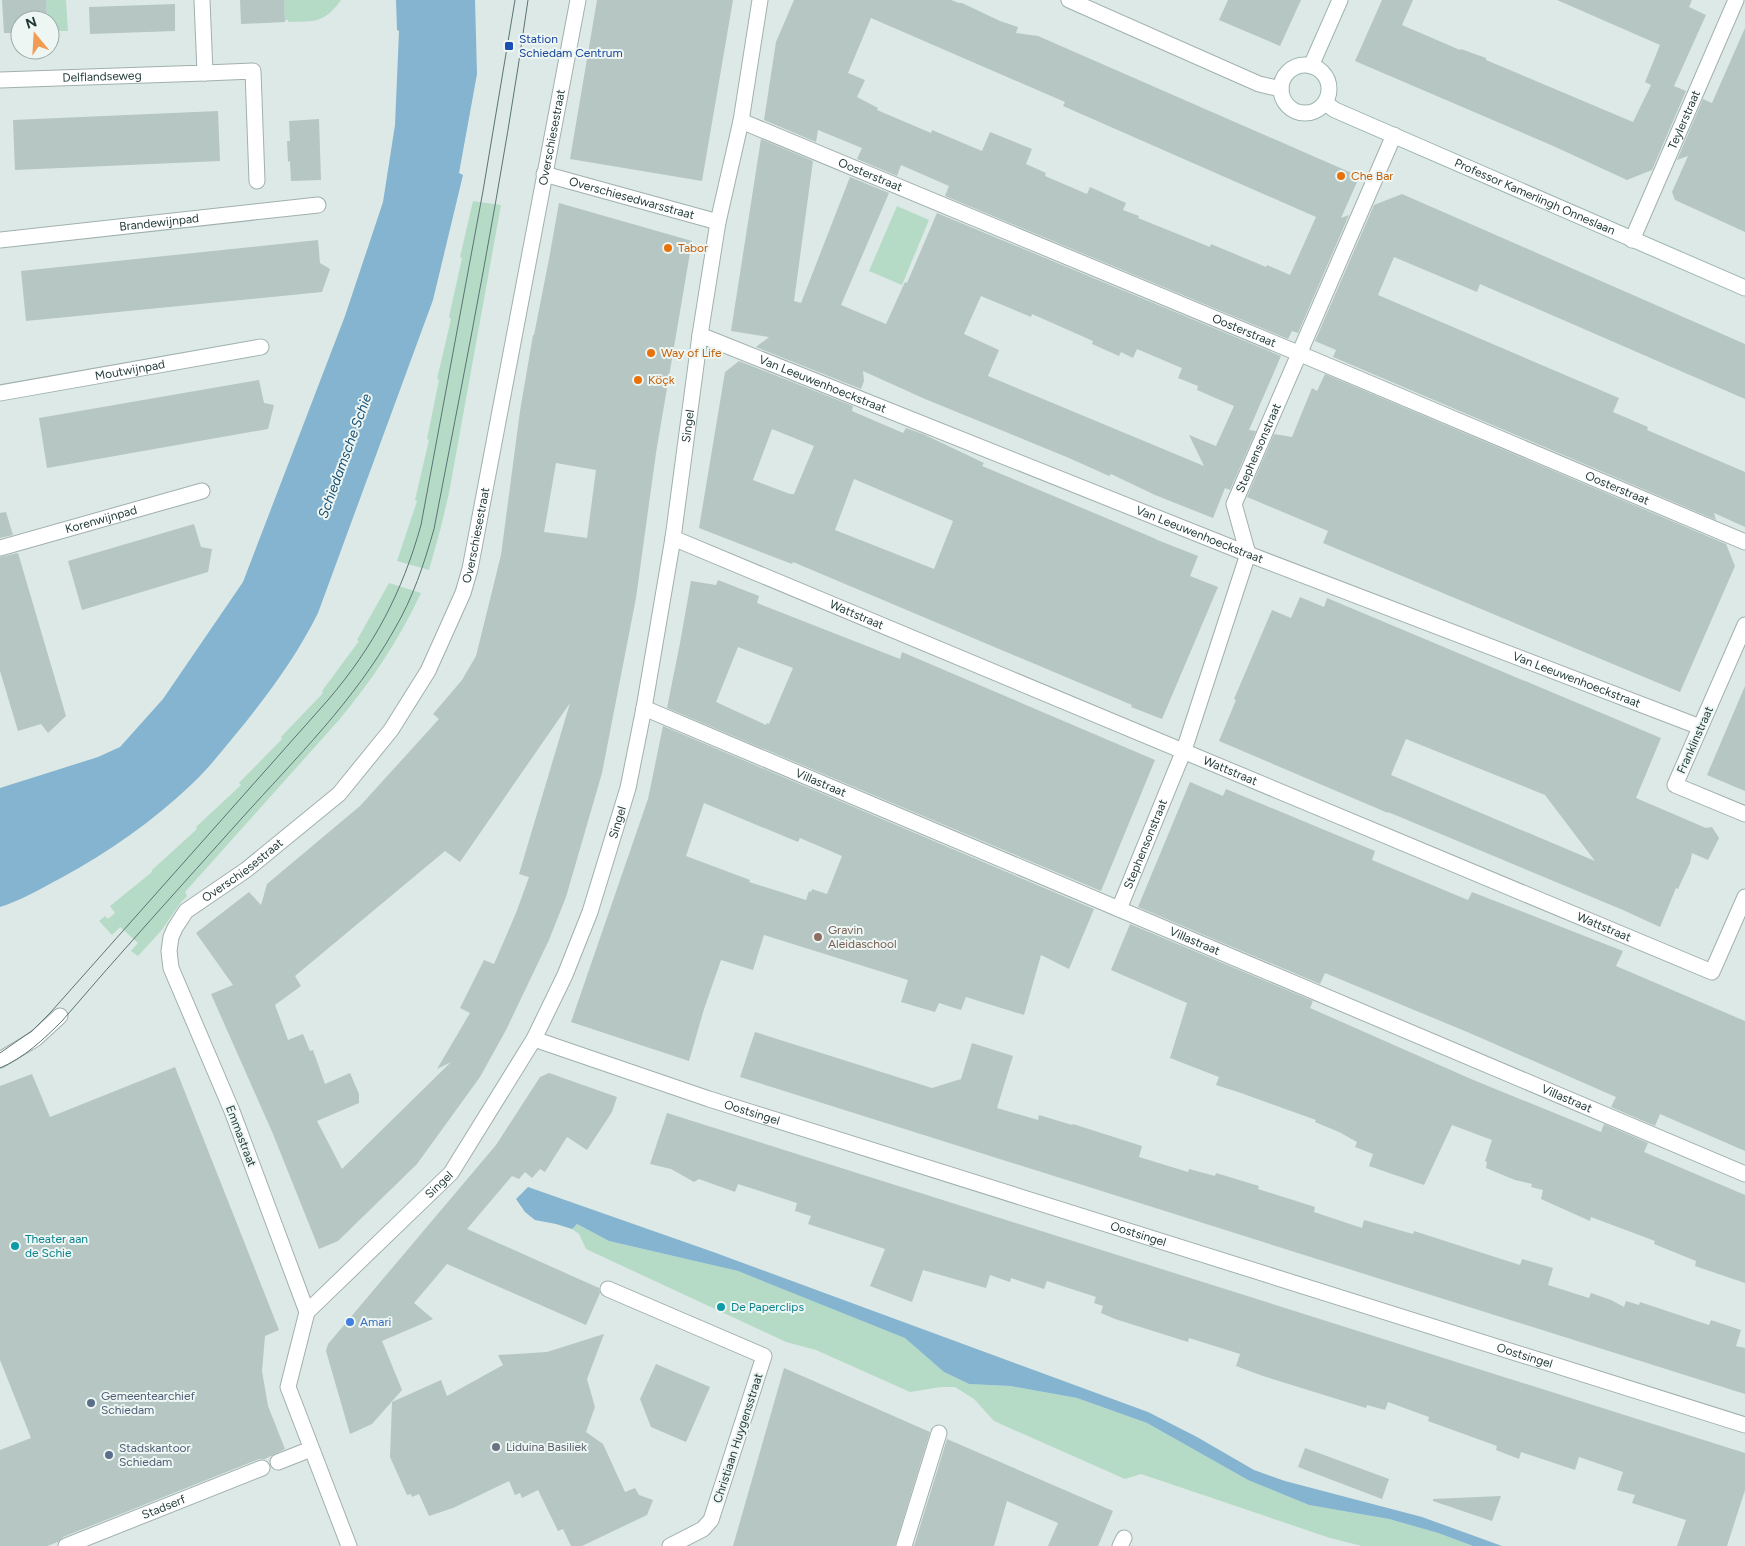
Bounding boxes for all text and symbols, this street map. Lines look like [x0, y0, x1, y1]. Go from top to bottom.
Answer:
north arrow [10, 10, 60, 60]
text: N [23, 13, 39, 33]
place label: Station Schiedam Centrum [519, 32, 623, 60]
marker: Station Schiedam Centrum [503, 40, 515, 52]
street label: Delflandseweg [62, 68, 142, 85]
street label: Overschiesestraat [536, 88, 568, 187]
street label: Teylerstraat [1665, 88, 1703, 151]
street label: Oosterstraat [836, 155, 905, 195]
street label: Professor Kamerlingh Onneslaan [1452, 156, 1617, 238]
place label: Che Bar [1351, 169, 1393, 183]
marker: Che Bar [1335, 170, 1347, 182]
street label: Overschiesedwarsstraat [567, 174, 696, 222]
street label: Brandewijnpad [118, 211, 200, 234]
place label: Tabor [678, 241, 708, 255]
marker: Tabor [662, 242, 674, 254]
street label: Oosterstraat [1210, 311, 1279, 350]
place label: Way of Life [661, 346, 722, 360]
marker: Way of Life [645, 347, 657, 359]
street label: Van Leeuwenhoeckstraat [757, 352, 889, 416]
street label: Moutwijnpad [94, 357, 166, 383]
place label: Köçk [648, 373, 675, 387]
marker: Köçk [632, 374, 644, 386]
water label: Schiedamsche Schie [315, 391, 376, 521]
street label: Stephensonstraat [1233, 401, 1284, 495]
street label: Singel [679, 409, 697, 443]
street label: Oosterstraat [1583, 468, 1652, 508]
street label: Overschiesestraat [459, 486, 492, 585]
street label: Korenwijnpad [64, 503, 138, 536]
street label: Van Leeuwenhoeckstraat [1134, 503, 1266, 566]
street label: Wattstraat [828, 597, 886, 632]
street label: Van Leeuwenhoeckstraat [1511, 649, 1643, 711]
street label: Franklinstraat [1674, 704, 1716, 776]
street label: Wattstraat [1201, 753, 1260, 788]
street label: Villastraat [793, 766, 849, 800]
street label: Stephensonstraat [1121, 797, 1170, 891]
street label: Singel [606, 805, 629, 840]
street label: Overschiesestraat [199, 835, 286, 905]
street label: Wattstraat [1575, 909, 1634, 945]
place label: Gravin Aleidaschool [828, 923, 897, 951]
street label: Villastraat [1167, 924, 1222, 958]
marker: Gravin Aleidaschool [812, 931, 824, 943]
street label: Villastraat [1539, 1082, 1595, 1116]
street label: Oostsingel [722, 1097, 782, 1128]
street label: Emmastraat [223, 1103, 259, 1169]
street label: Singel [422, 1168, 456, 1201]
street label: Oostsingel [1109, 1219, 1168, 1249]
place label: Theater aan de Schie [25, 1232, 88, 1260]
marker: Theater aan de Schie [9, 1240, 21, 1252]
place label: De Paperclips [731, 1300, 804, 1314]
marker: De Paperclips [715, 1301, 727, 1313]
place label: Amari [360, 1315, 391, 1329]
marker: Amari [344, 1316, 356, 1328]
street label: Oostsingel [1495, 1340, 1554, 1371]
street label: Christiaan Huygensstraat [710, 1371, 766, 1505]
place label: Gemeentearchief Schiedam [101, 1389, 195, 1417]
marker: Gemeentearchief Schiedam [85, 1397, 97, 1409]
place label: Liduina Basiliek [506, 1440, 587, 1454]
place label: Stadskantoor Schiedam [119, 1441, 191, 1469]
marker: Liduina Basiliek [490, 1441, 502, 1453]
marker: Stadskantoor Schiedam [103, 1449, 115, 1461]
street label: Stadserf [140, 1492, 188, 1522]

